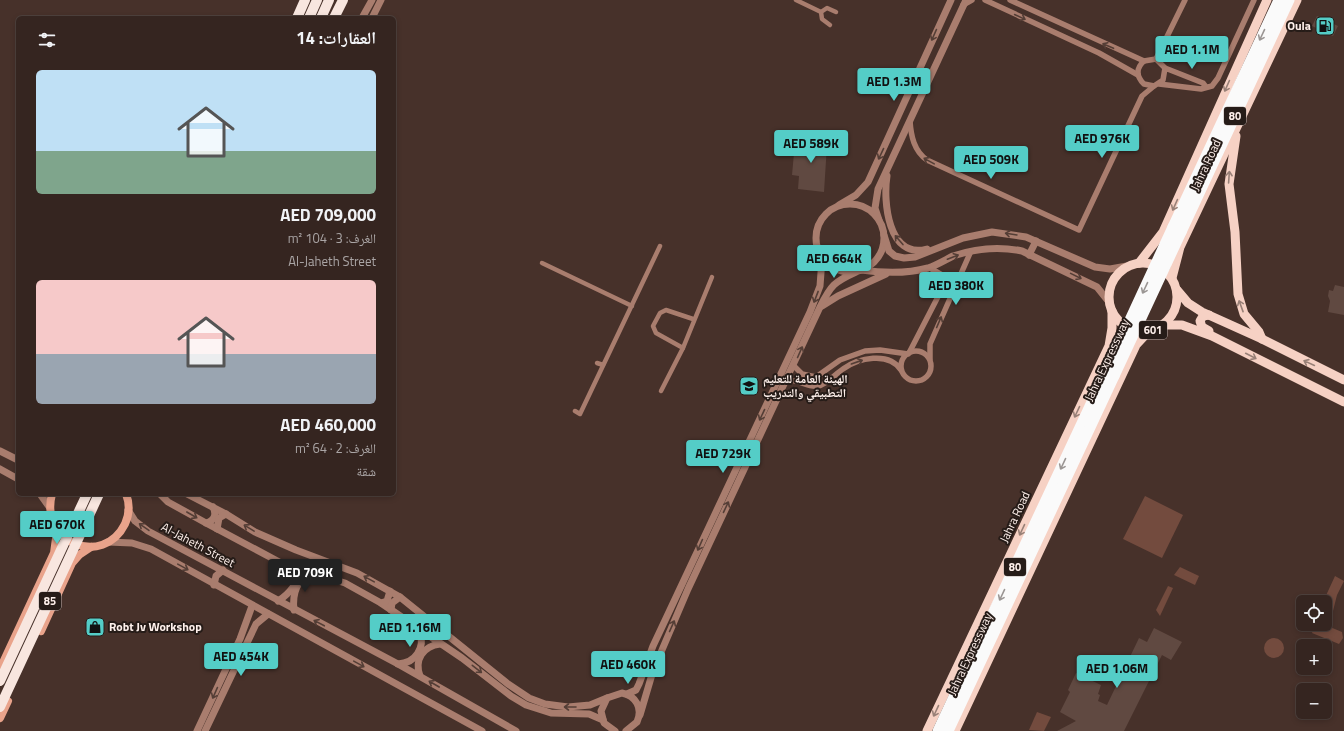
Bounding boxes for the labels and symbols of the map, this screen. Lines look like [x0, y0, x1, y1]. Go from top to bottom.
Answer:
one-way arrow [1014, 14, 1026, 21]
fuel station icon: Oula [1314, 15, 1336, 37]
place label: Oula [1287, 16, 1311, 35]
one-way arrow [930, 29, 937, 41]
one-way arrow [1258, 29, 1265, 41]
pin: AED 1.1M [1151, 36, 1233, 70]
one-way arrow [1102, 41, 1114, 49]
pin: AED 1.3M [853, 68, 935, 102]
one-way arrow [1223, 80, 1230, 92]
road number: 80 [1224, 107, 1246, 125]
pin: AED 976K [1061, 125, 1143, 159]
pin: AED 589K [770, 130, 852, 164]
street label: Jahra Road [1185, 136, 1226, 194]
pin: AED 509K [950, 146, 1032, 180]
one-way arrow [877, 148, 884, 160]
one-way arrow [923, 156, 935, 164]
one-way arrow [1226, 171, 1233, 184]
one-way arrow [1170, 199, 1178, 211]
one-way arrow [1005, 230, 1018, 238]
one-way arrow [894, 235, 903, 245]
pin: AED 664K [793, 245, 875, 279]
one-way arrow [947, 252, 959, 260]
pin: AED 380K [915, 272, 997, 306]
one-way arrow [1070, 273, 1082, 280]
one-way arrow [1141, 281, 1148, 293]
one-way arrow [812, 290, 819, 302]
one-way arrow [1237, 301, 1245, 313]
street label: Jahra Expressway [1079, 315, 1134, 404]
one-way arrow [936, 316, 943, 328]
road number: 601 [1139, 321, 1167, 339]
one-way arrow [797, 346, 804, 358]
one-way arrow [1245, 353, 1257, 360]
one-way arrow [851, 357, 863, 365]
one-way arrow [1303, 359, 1315, 366]
place label: الهيئة العامة للتعليم التطبيقي والتدريب [763, 369, 848, 403]
school or university icon: الهيئة العامة للتعليم التطبيقي والتدريب [738, 375, 760, 397]
one-way arrow [1073, 406, 1080, 418]
one-way arrow [758, 409, 765, 421]
pin: AED 729K [682, 440, 764, 474]
one-way arrow [1059, 458, 1066, 470]
street label: Jahra Road [994, 488, 1035, 546]
one-way arrow [723, 502, 730, 514]
pin: AED 670K [16, 511, 98, 545]
one-way arrow [186, 512, 198, 520]
street label: Al-Jaheth Street [158, 517, 239, 572]
one-way arrow [138, 523, 149, 531]
one-way arrow [1018, 523, 1025, 535]
one-way arrow [243, 524, 255, 532]
one-way arrow [696, 539, 703, 551]
road number: 80 [1004, 558, 1026, 576]
pin: AED 709K [264, 559, 346, 593]
one-way arrow [177, 564, 189, 572]
one-way arrow [363, 575, 375, 582]
one-way arrow [998, 588, 1005, 600]
road number: 85 [39, 592, 61, 610]
street label: Jahra Expressway [942, 609, 997, 698]
pin: AED 1.16M [364, 614, 456, 648]
shop icon: Robt Jv Workshop [84, 616, 106, 638]
place label: Robt Jv Workshop [109, 617, 202, 636]
one-way arrow [313, 619, 325, 626]
one-way arrow [669, 620, 676, 632]
pin: AED 454K [200, 643, 282, 677]
pin: AED 460K [587, 651, 669, 685]
pin: AED 1.06M [1071, 655, 1163, 689]
one-way arrow [353, 660, 365, 668]
one-way arrow [471, 665, 482, 674]
one-way arrow [428, 680, 440, 688]
one-way arrow [211, 687, 218, 699]
one-way arrow [564, 703, 577, 711]
one-way arrow [932, 704, 939, 716]

